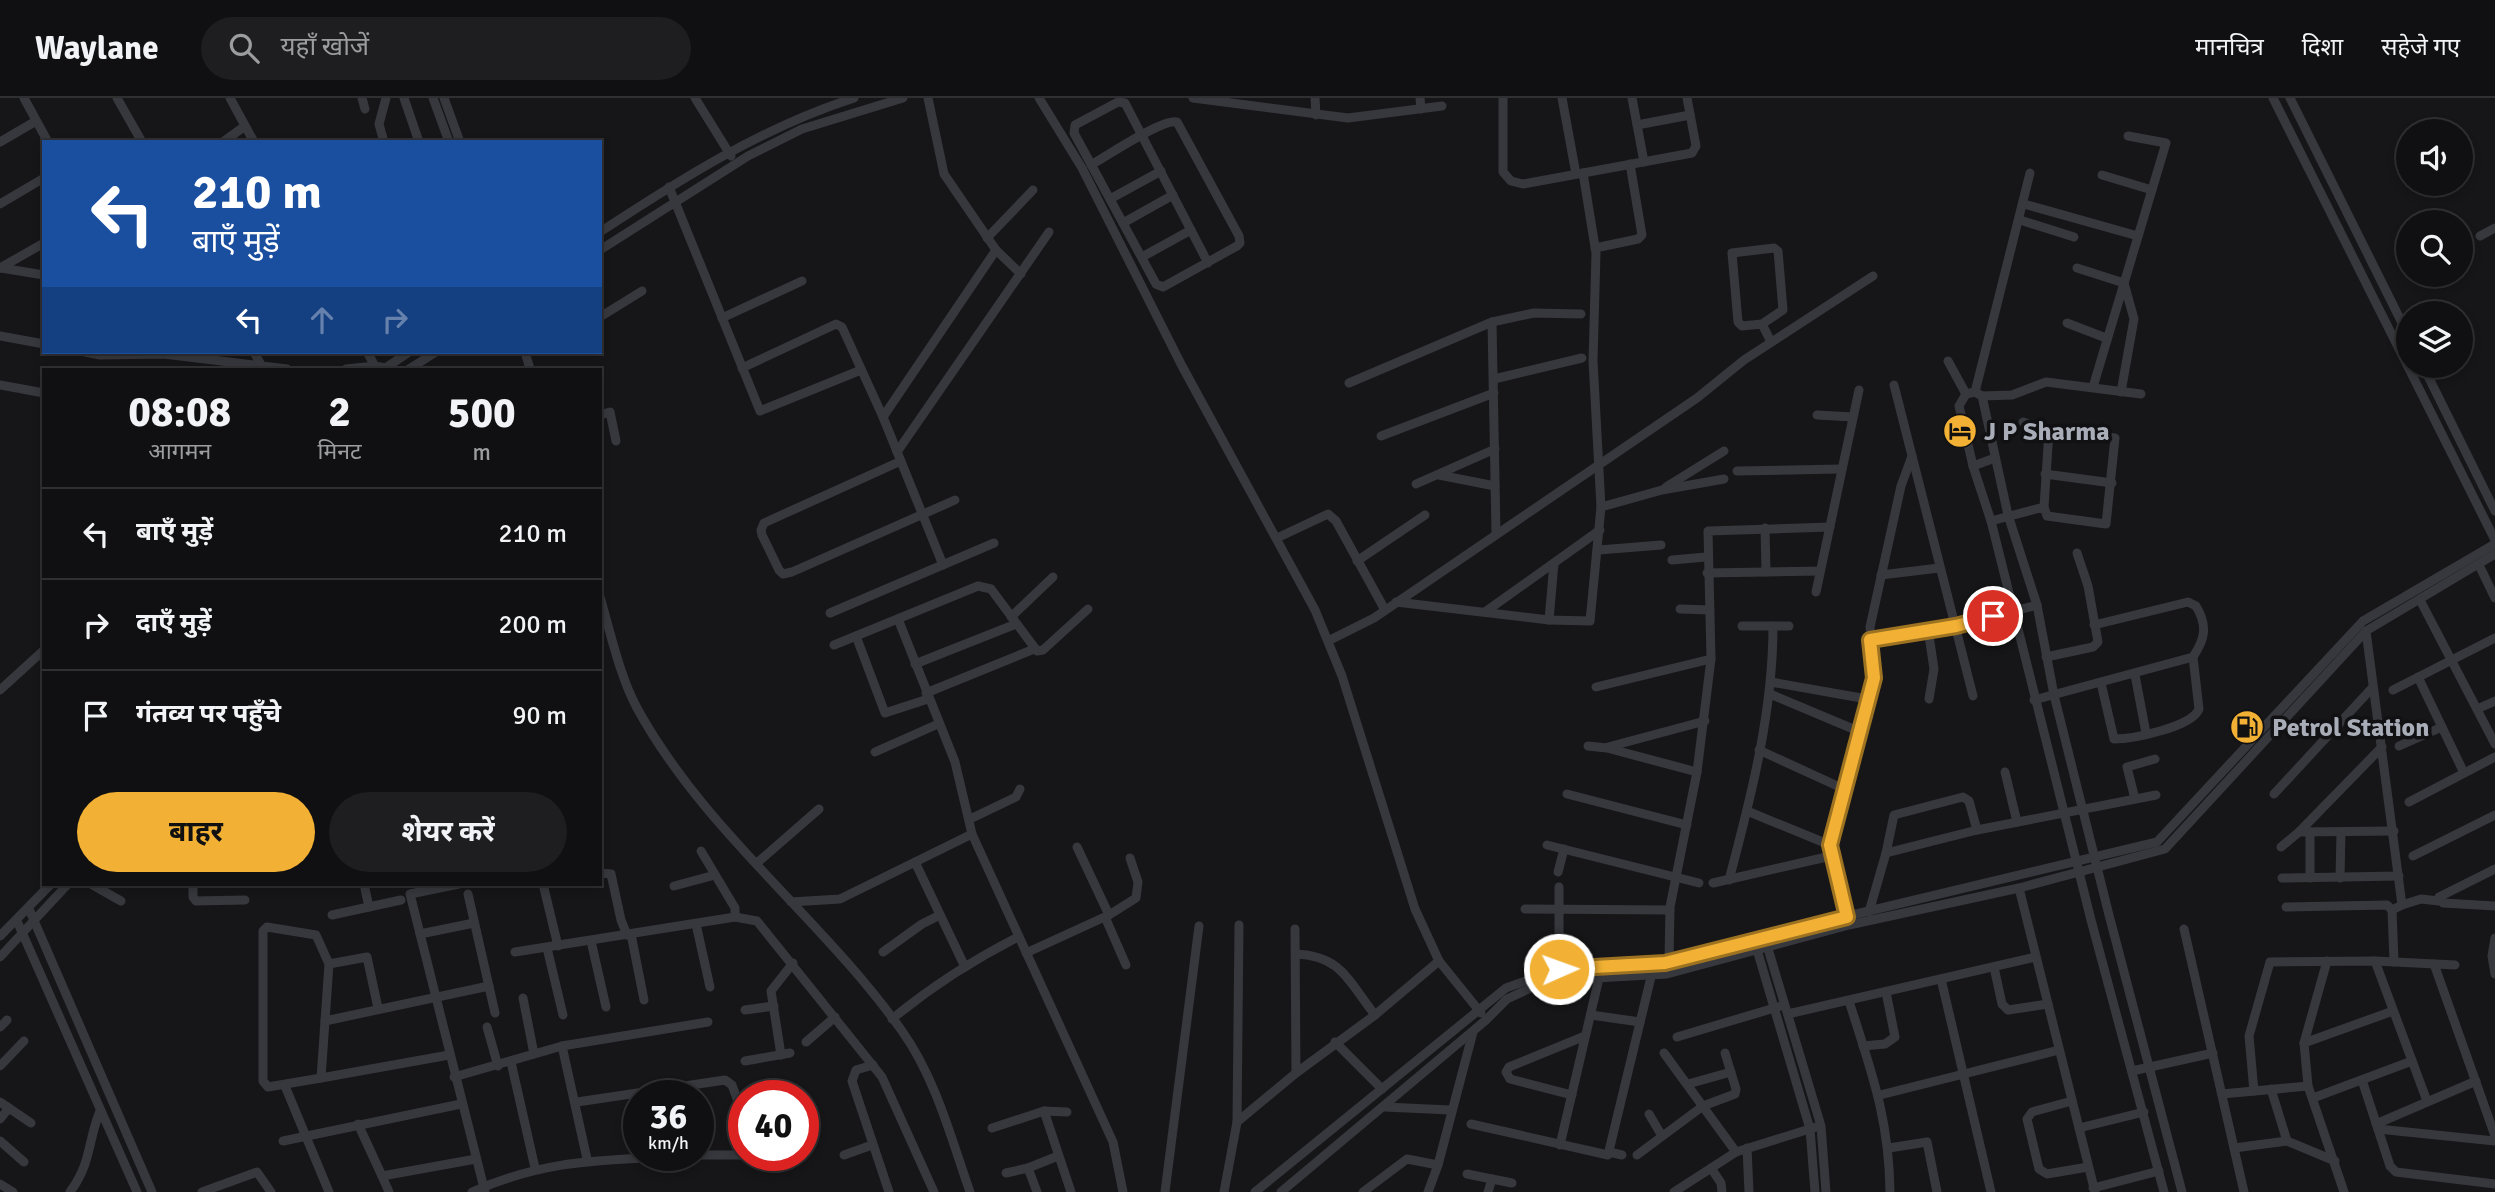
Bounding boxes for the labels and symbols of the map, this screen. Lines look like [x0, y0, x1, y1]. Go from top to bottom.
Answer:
hotel icon: J P Sharma [1941, 412, 1979, 450]
place label: J P Sharma [1984, 416, 2110, 448]
pin [1963, 586, 2023, 646]
fuel station icon: Petrol Station [2228, 708, 2266, 746]
place label: Petrol Station [2272, 712, 2429, 744]
position arrow [1522, 932, 1596, 1006]
speed limit sign: 40 [728, 1080, 819, 1171]

